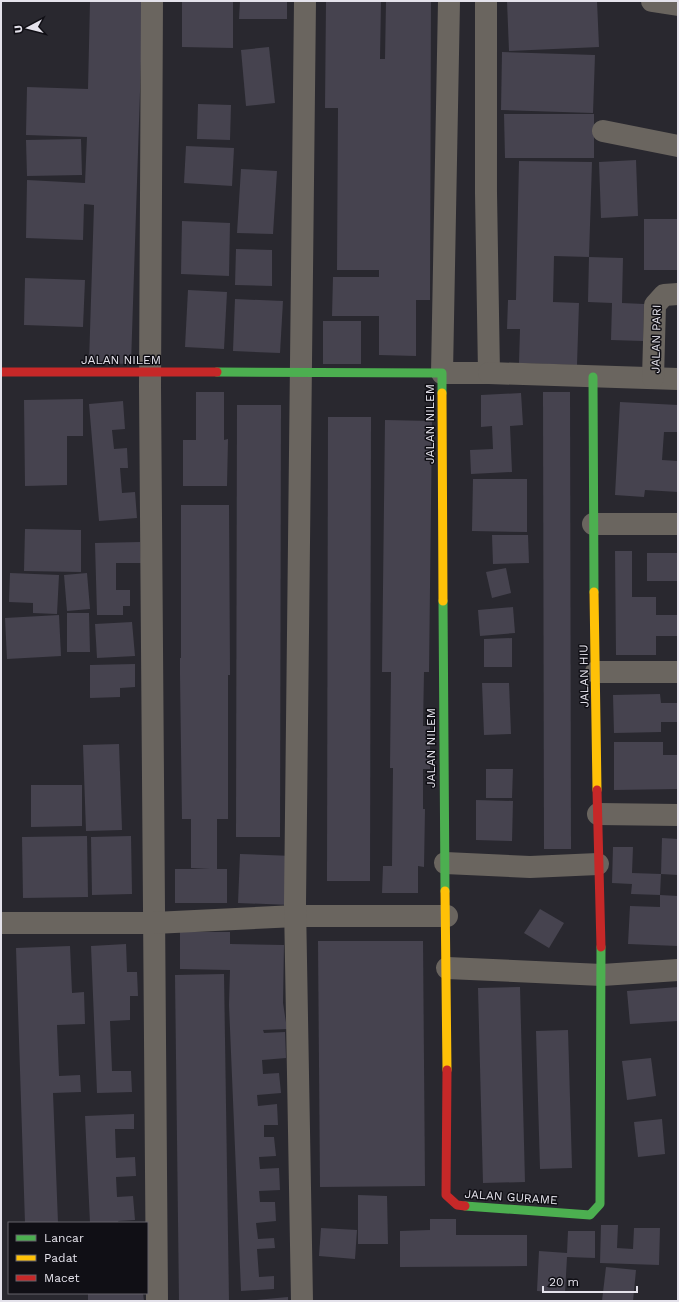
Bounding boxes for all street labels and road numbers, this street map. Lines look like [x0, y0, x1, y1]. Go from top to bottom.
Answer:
street label: JALAN PARI [648, 305, 664, 373]
street label: JALAN NILEM [81, 353, 161, 367]
street label: JALAN NILEM [423, 384, 437, 464]
street label: JALAN HIU [576, 644, 592, 708]
street label: JALAN NILEM [424, 708, 438, 788]
street label: JALAN GURAME [464, 1187, 558, 1207]

